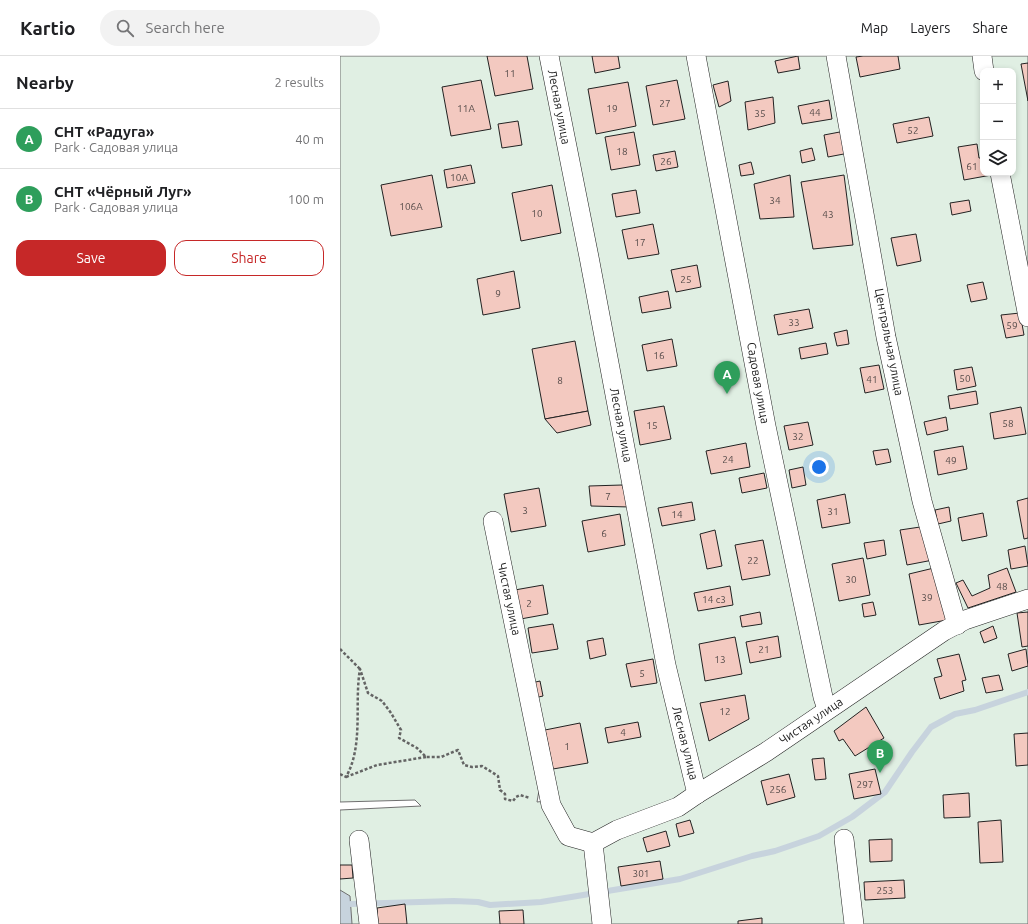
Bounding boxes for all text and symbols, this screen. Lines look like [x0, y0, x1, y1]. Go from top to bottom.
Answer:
search box [100, 10, 380, 46]
text: Kartio [20, 17, 76, 39]
icon: search [114, 17, 136, 39]
text: Search here [146, 19, 225, 36]
text: Map [861, 20, 888, 36]
text: Layers [910, 20, 950, 36]
text: Share [972, 20, 1008, 36]
house number: 11 [504, 68, 516, 79]
street label: Лесная улица [546, 68, 573, 145]
map controls [980, 68, 1016, 176]
button: + [980, 68, 1016, 104]
text: Nearby [16, 73, 74, 92]
text: 2 results [274, 75, 324, 89]
house number: 27 [659, 98, 671, 109]
house number: 11А [457, 103, 475, 114]
house number: 19 [606, 103, 618, 114]
button: − [980, 104, 1016, 140]
house number: 44 [809, 107, 821, 118]
house number: 35 [754, 108, 766, 119]
text: СНТ «Радуга» [54, 123, 154, 140]
house number: 52 [907, 125, 919, 136]
text: A [24, 132, 34, 146]
text: 40 m [295, 132, 324, 146]
text: Park · Садовая улица [54, 140, 178, 154]
button: layers [980, 140, 1016, 176]
house number: 18 [616, 146, 628, 157]
house number: 26 [660, 156, 672, 167]
house number: 61 [966, 161, 978, 172]
house number: 10А [450, 172, 468, 183]
text: СНТ «Чёрный Луг» [54, 183, 191, 200]
text: B [25, 192, 33, 206]
text: 100 m [288, 192, 324, 206]
house number: 34 [769, 195, 781, 206]
text: Park · Садовая улица [54, 200, 178, 214]
house number: 106А [399, 201, 423, 212]
house number: 10 [531, 208, 543, 219]
house number: 43 [822, 209, 834, 220]
house number: 17 [634, 237, 646, 248]
button: Save [16, 240, 166, 276]
button: Share [174, 240, 324, 276]
house number: 25 [680, 274, 692, 285]
street label: Центральная улица [873, 287, 906, 397]
house number: 9 [495, 288, 501, 299]
house number: 33 [788, 317, 800, 328]
house number: 59 [1006, 320, 1018, 331]
street label: Садовая улица [745, 341, 772, 425]
house number: 16 [653, 350, 665, 361]
pin: A [714, 361, 740, 394]
house number: 50 [959, 373, 971, 384]
house number: 41 [866, 374, 878, 385]
house number: 8 [557, 375, 563, 386]
street label: Лесная улица [608, 386, 635, 463]
house number: 58 [1002, 418, 1014, 429]
house number: 15 [646, 420, 658, 431]
house number: 32 [792, 431, 804, 442]
house number: 24 [722, 454, 734, 465]
house number: 49 [945, 455, 957, 466]
your location [809, 457, 829, 477]
house number: 7 [605, 491, 611, 502]
house number: 3 [522, 505, 528, 516]
house number: 31 [827, 506, 839, 517]
house number: 14 [671, 509, 683, 520]
house number: 6 [601, 528, 607, 539]
house number: 22 [747, 555, 759, 566]
street label: Чистая улица [495, 561, 524, 636]
house number: 30 [845, 574, 857, 585]
house number: 48 [996, 581, 1008, 592]
house number: 39 [921, 592, 933, 603]
house number: 14 с3 [702, 594, 726, 605]
house number: 2 [526, 598, 532, 609]
house number: 21 [758, 644, 770, 655]
house number: 13 [714, 654, 726, 665]
house number: 5 [639, 668, 645, 679]
street label: Чистая улица [776, 695, 845, 747]
street label: Лесная улица [670, 705, 701, 781]
house number: 12 [719, 706, 731, 717]
house number: 4 [620, 727, 626, 738]
pin: B [867, 740, 893, 773]
house number: 1 [564, 741, 570, 752]
house number: 297 [857, 779, 873, 790]
house number: 256 [770, 784, 787, 795]
house number: 301 [633, 868, 649, 879]
house number: 253 [877, 885, 893, 896]

